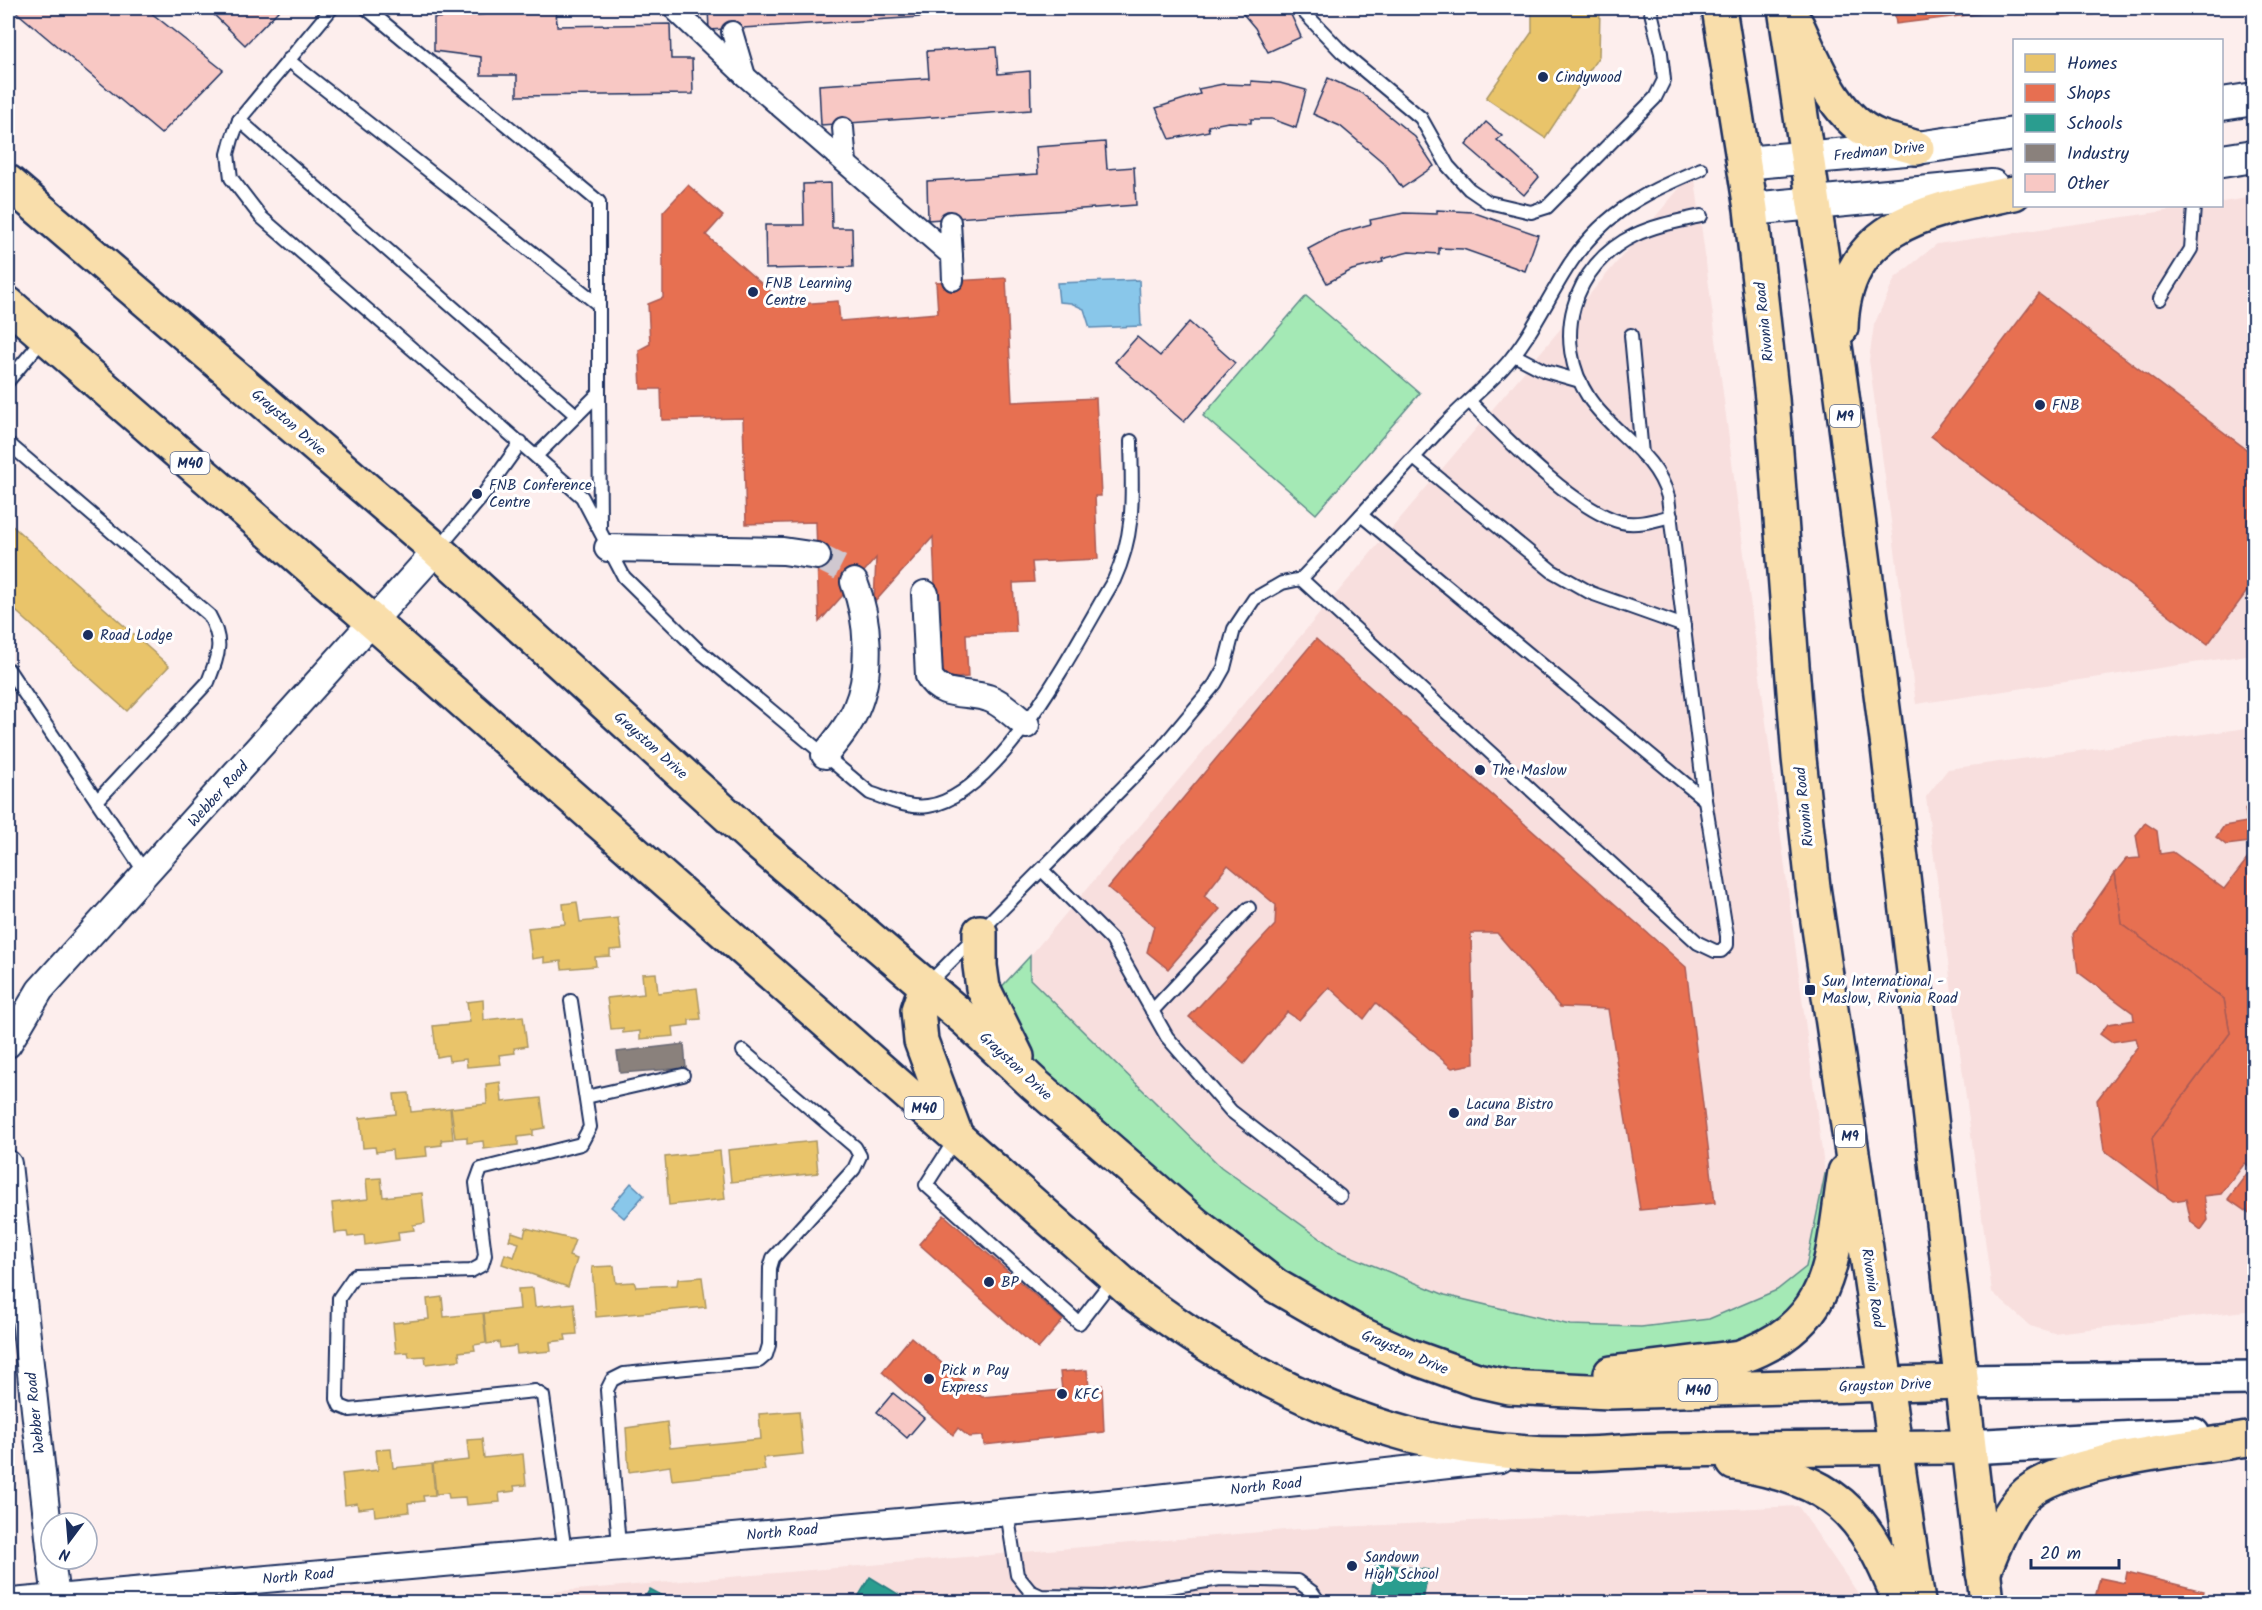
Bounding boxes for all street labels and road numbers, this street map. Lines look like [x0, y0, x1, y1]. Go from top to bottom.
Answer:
street label: Fredman Drive [1832, 135, 1926, 169]
street label: Rivonia Road [1749, 280, 1781, 363]
street label: Grayston Drive [246, 383, 331, 462]
road number: M9 [1830, 405, 1860, 427]
road number: M40 [170, 452, 210, 474]
street label: Grayston Drive [608, 706, 693, 786]
street label: Webber Road [182, 756, 255, 833]
street label: Rivonia Road [1789, 765, 1821, 848]
street label: Grayston Drive [973, 1026, 1058, 1107]
road number: M40 [904, 1097, 944, 1119]
road number: M9 [1835, 1125, 1865, 1147]
street label: Rivonia Road [1854, 1247, 1890, 1330]
street label: Grayston Drive [1357, 1324, 1452, 1382]
street label: Webber Road [20, 1370, 52, 1455]
street label: Grayston Drive [1838, 1372, 1932, 1400]
road number: M40 [1678, 1379, 1718, 1401]
street label: North Road [1229, 1471, 1304, 1503]
street label: North Road [745, 1518, 819, 1548]
street label: North Road [261, 1562, 335, 1592]

